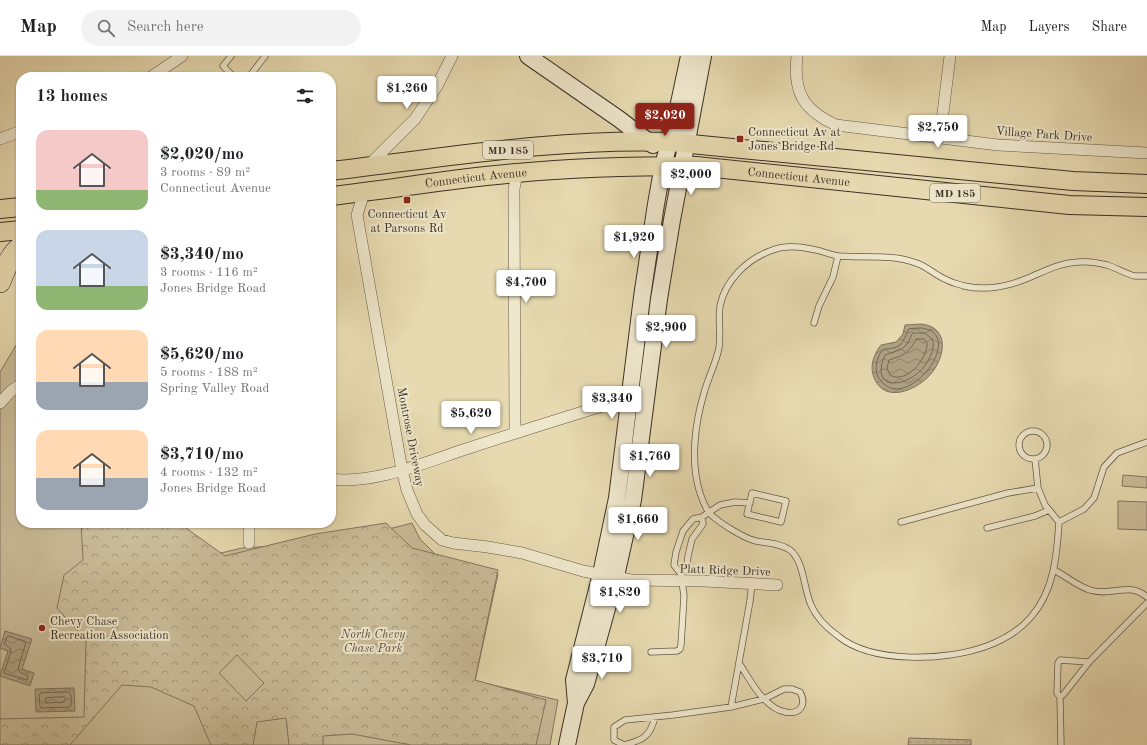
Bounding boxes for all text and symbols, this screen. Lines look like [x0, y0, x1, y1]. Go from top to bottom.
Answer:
search box [81, 10, 361, 46]
icon: search [95, 17, 117, 39]
text: Map [20, 18, 57, 37]
text: Search here [127, 20, 204, 35]
text: Map [981, 20, 1007, 34]
text: Layers [1029, 20, 1070, 34]
text: Share [1092, 20, 1127, 34]
pin: $1,260 [374, 76, 440, 110]
text: $1,260 [386, 82, 428, 95]
icon: filters [294, 85, 316, 107]
text: 13 homes [36, 88, 108, 105]
pin: $2,020 [632, 103, 698, 137]
text: $2,020 [644, 109, 686, 122]
pin: $2,750 [905, 115, 971, 149]
text: $2,750 [917, 121, 959, 134]
street label: Village Park Drive [995, 126, 1093, 144]
place label: Connecticut Av at Jones Bridge Rd [748, 127, 841, 153]
marker: Connecticut Av at Jones Bridge Rd [735, 134, 745, 144]
road number: MD 185 [483, 141, 533, 159]
icon: home [68, 146, 116, 194]
text: $2,020/mo [160, 146, 244, 163]
pin: $2,000 [658, 162, 724, 196]
text: 3 rooms · 89 m² [160, 166, 250, 179]
street label: Connecticut Avenue [747, 166, 851, 189]
street label: Connecticut Avenue [424, 167, 528, 191]
text: $2,000 [670, 168, 712, 181]
text: Connecticut Avenue [160, 182, 271, 195]
road number: MD 185 [930, 184, 980, 202]
marker: Connecticut Av at Parsons Rd [402, 195, 412, 205]
place label: Connecticut Av at Parsons Rd [367, 209, 447, 235]
pin: $1,920 [601, 225, 667, 259]
text: $1,920 [613, 231, 655, 244]
icon: home [68, 246, 116, 294]
text: $3,340/mo [160, 246, 244, 263]
text: 3 rooms · 116 m² [160, 266, 258, 279]
pin: $4,700 [493, 270, 559, 304]
text: $4,700 [505, 276, 547, 289]
text: Jones Bridge Road [160, 282, 266, 295]
pin: $2,900 [633, 315, 699, 349]
text: $2,900 [645, 321, 687, 334]
icon: home [68, 346, 116, 394]
text: $5,620/mo [160, 346, 244, 363]
text: 5 rooms · 188 m² [160, 366, 258, 379]
text: Spring Valley Road [160, 382, 269, 395]
street label: Montrose Driveway [394, 386, 426, 489]
pin: $3,340 [579, 386, 645, 420]
text: $3,340 [591, 392, 633, 405]
pin: $5,620 [438, 401, 504, 435]
text: $5,620 [450, 407, 492, 420]
pin: $1,760 [617, 444, 683, 478]
icon: home [68, 446, 116, 494]
text: $3,710/mo [160, 446, 244, 463]
text: $1,760 [629, 450, 671, 463]
text: 4 rooms · 132 m² [160, 466, 258, 479]
text: Jones Bridge Road [160, 482, 266, 495]
pin: $1,660 [605, 507, 671, 541]
text: $1,660 [617, 513, 659, 526]
street label: Platt Ridge Drive [679, 563, 771, 579]
pin: $1,820 [587, 580, 653, 614]
text: $1,820 [599, 586, 641, 599]
place label: Chevy Chase Recreation Association [50, 616, 169, 642]
marker: Chevy Chase Recreation Association [37, 623, 47, 633]
park label: North Chevy Chase Park [340, 629, 406, 655]
pin: $3,710 [569, 646, 635, 680]
text: $3,710 [581, 652, 623, 665]

